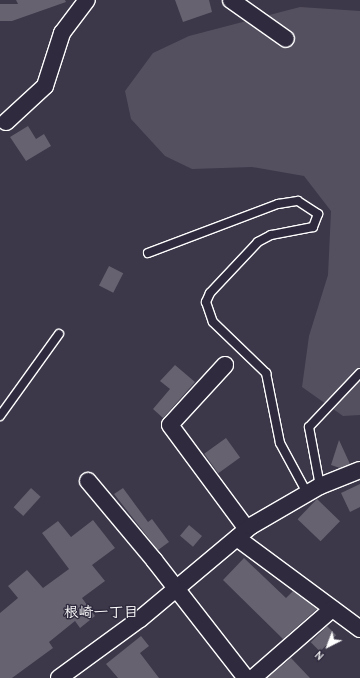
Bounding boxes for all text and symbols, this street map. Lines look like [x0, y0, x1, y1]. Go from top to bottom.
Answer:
district label: 根崎一丁目 [64, 604, 138, 622]
north arrow [308, 626, 348, 666]
text: N [313, 648, 327, 663]

